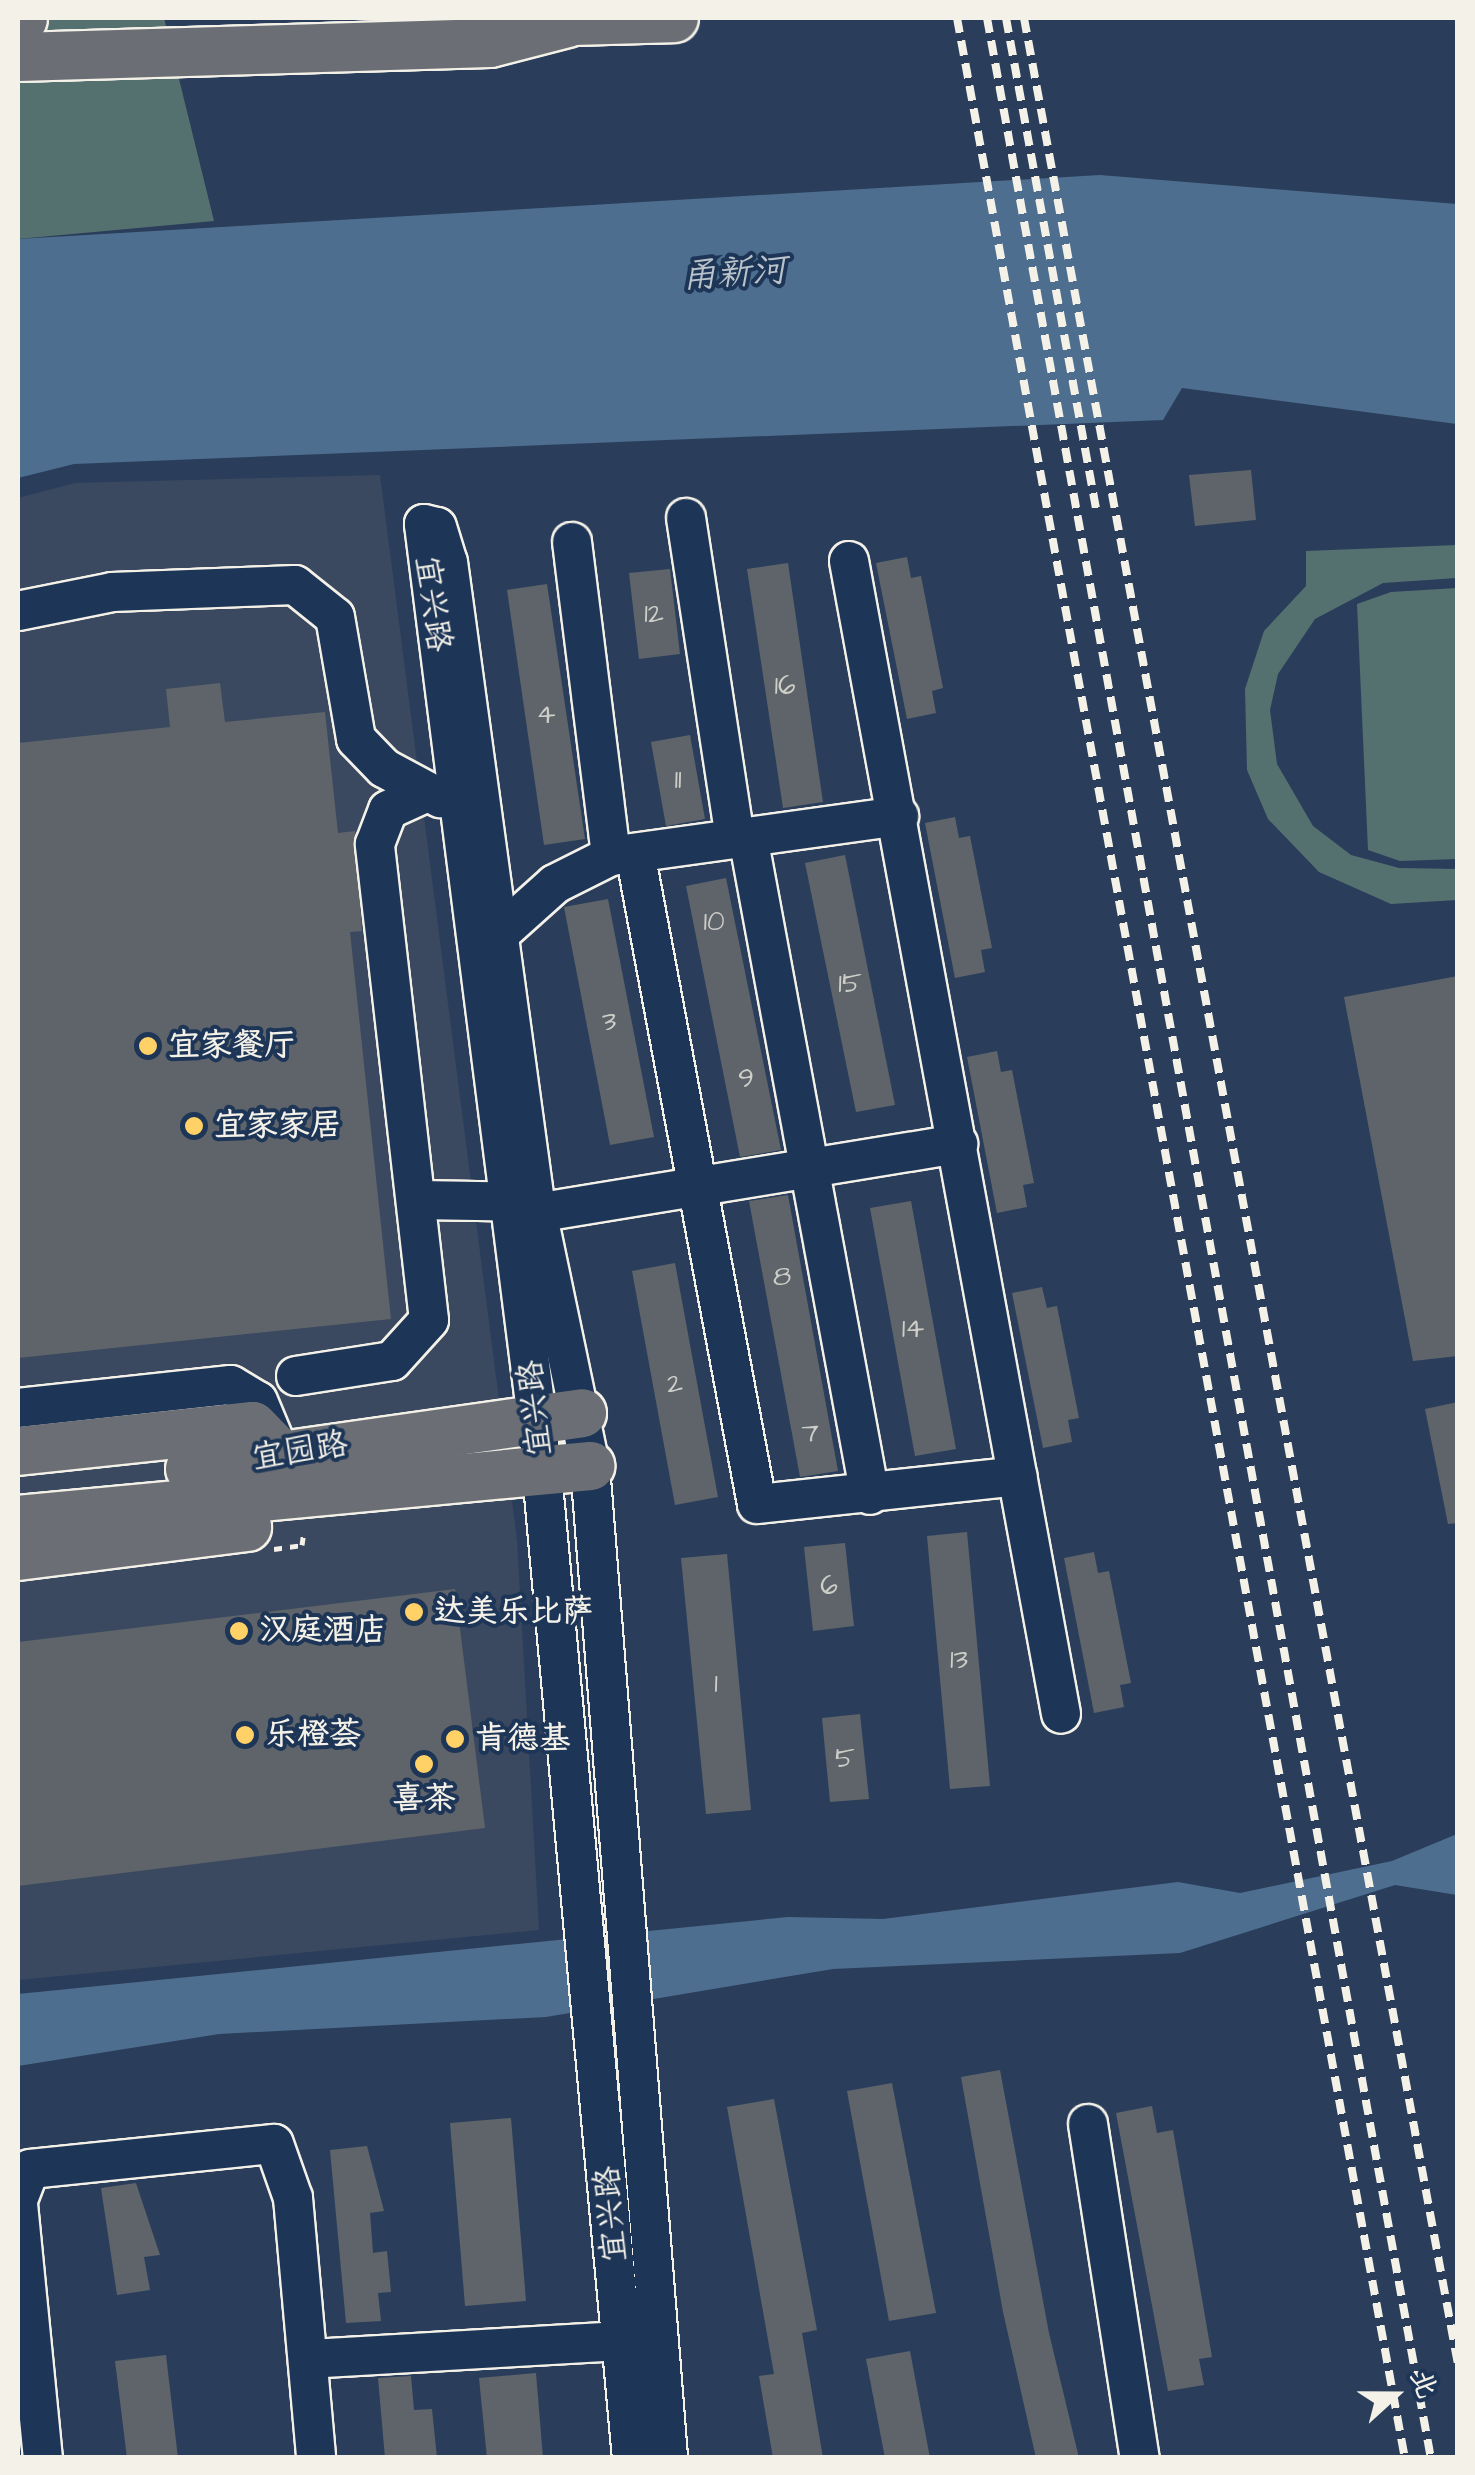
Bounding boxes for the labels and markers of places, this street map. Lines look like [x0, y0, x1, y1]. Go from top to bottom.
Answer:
place label: 宜家餐厅 [168, 1027, 296, 1065]
marker: 宜家餐厅 [137, 1035, 159, 1057]
place label: 宜家家居 [214, 1107, 342, 1145]
marker: 宜家家居 [183, 1115, 205, 1137]
place label: 达美乐比萨 [434, 1593, 594, 1631]
marker: 达美乐比萨 [403, 1601, 425, 1623]
place label: 汉庭酒店 [259, 1612, 387, 1650]
marker: 汉庭酒店 [228, 1620, 250, 1642]
place label: 乐橙荟 [265, 1716, 361, 1754]
place label: 肯德基 [475, 1720, 571, 1758]
marker: 乐橙荟 [234, 1724, 256, 1746]
marker: 肯德基 [444, 1728, 466, 1750]
marker: 喜茶 [413, 1753, 435, 1775]
place label: 喜茶 [392, 1780, 456, 1818]

